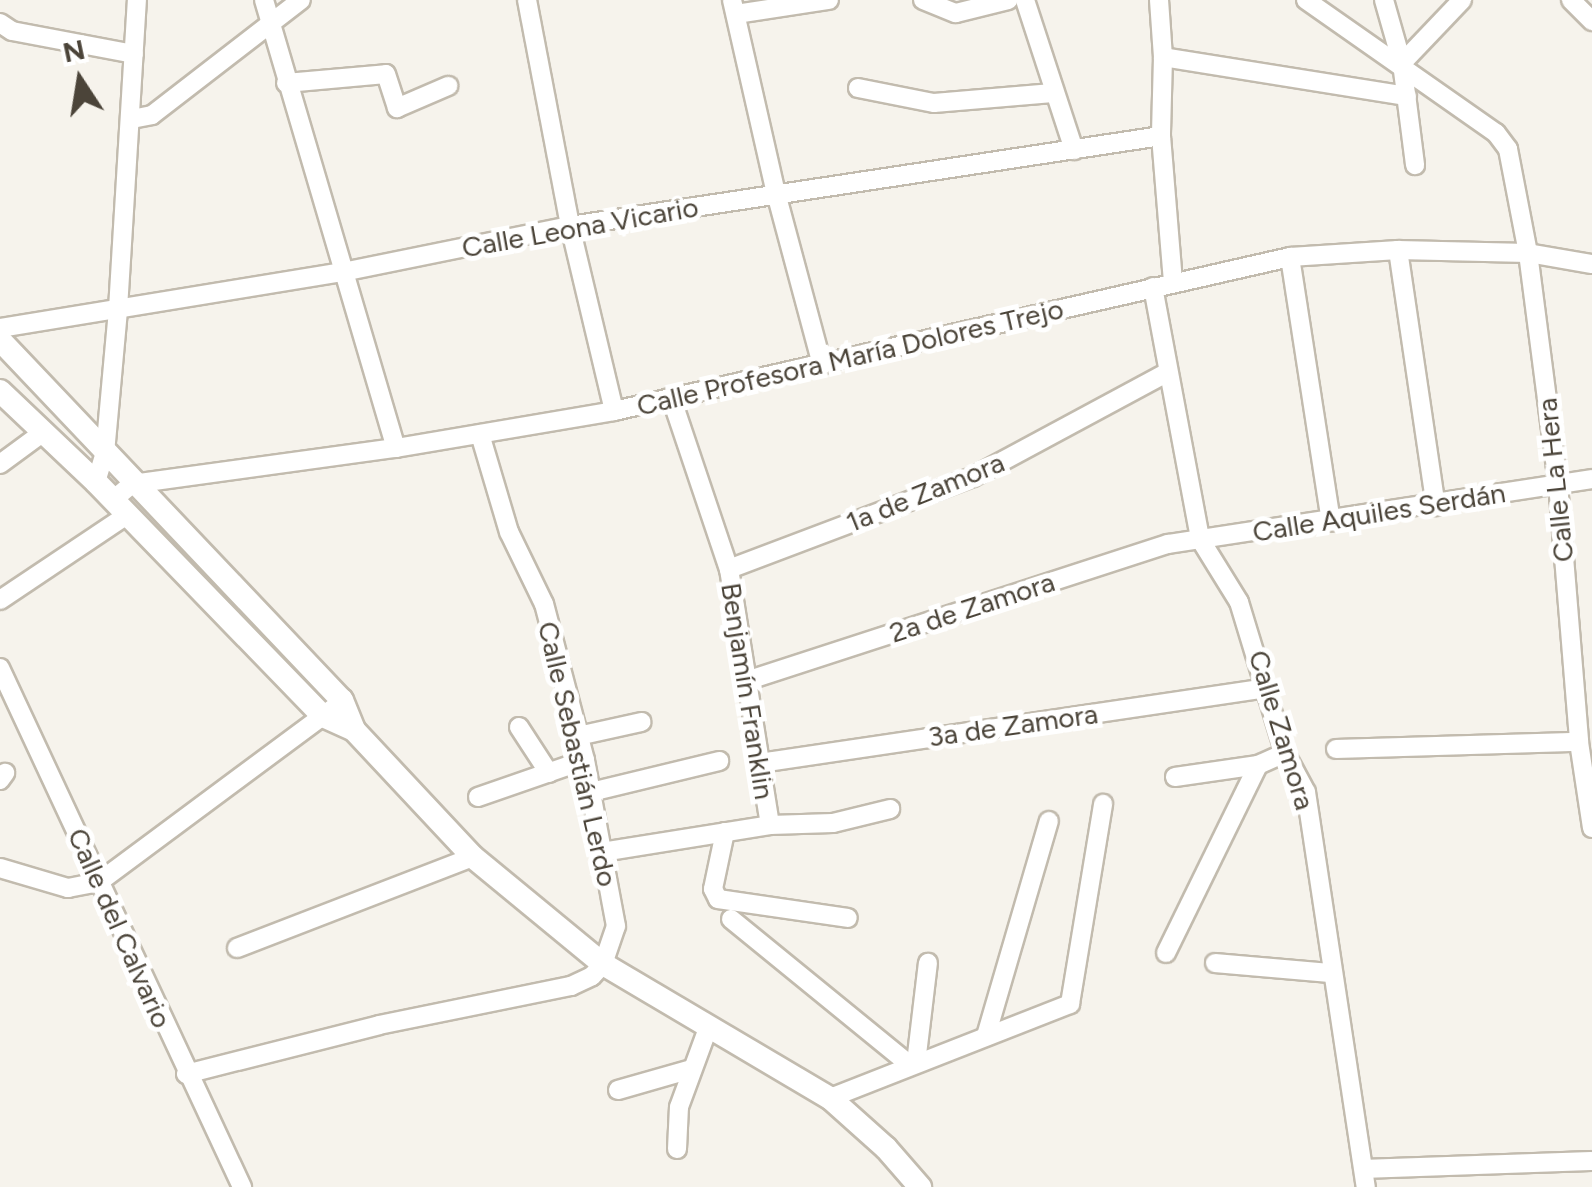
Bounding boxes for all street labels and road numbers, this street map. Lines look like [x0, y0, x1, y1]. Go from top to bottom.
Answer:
street label: Calle Leona Vicario [459, 190, 701, 264]
street label: Calle Profesora María Dolores Trejo [633, 292, 1067, 422]
street label: Calle La Hera [1530, 396, 1580, 564]
street label: 1a de Zamora [841, 445, 1009, 539]
street label: Calle Aquiles Serdán [1250, 475, 1508, 549]
street label: 2a de Zamora [885, 565, 1059, 649]
street label: Benjamín Franklin [714, 580, 782, 802]
street label: Calle Sebastián Lerdo [531, 618, 625, 890]
street label: Calle Zamora [1242, 646, 1322, 814]
street label: 3a de Zamora [926, 696, 1100, 754]
street label: Calle del Calvario [61, 823, 179, 1033]

